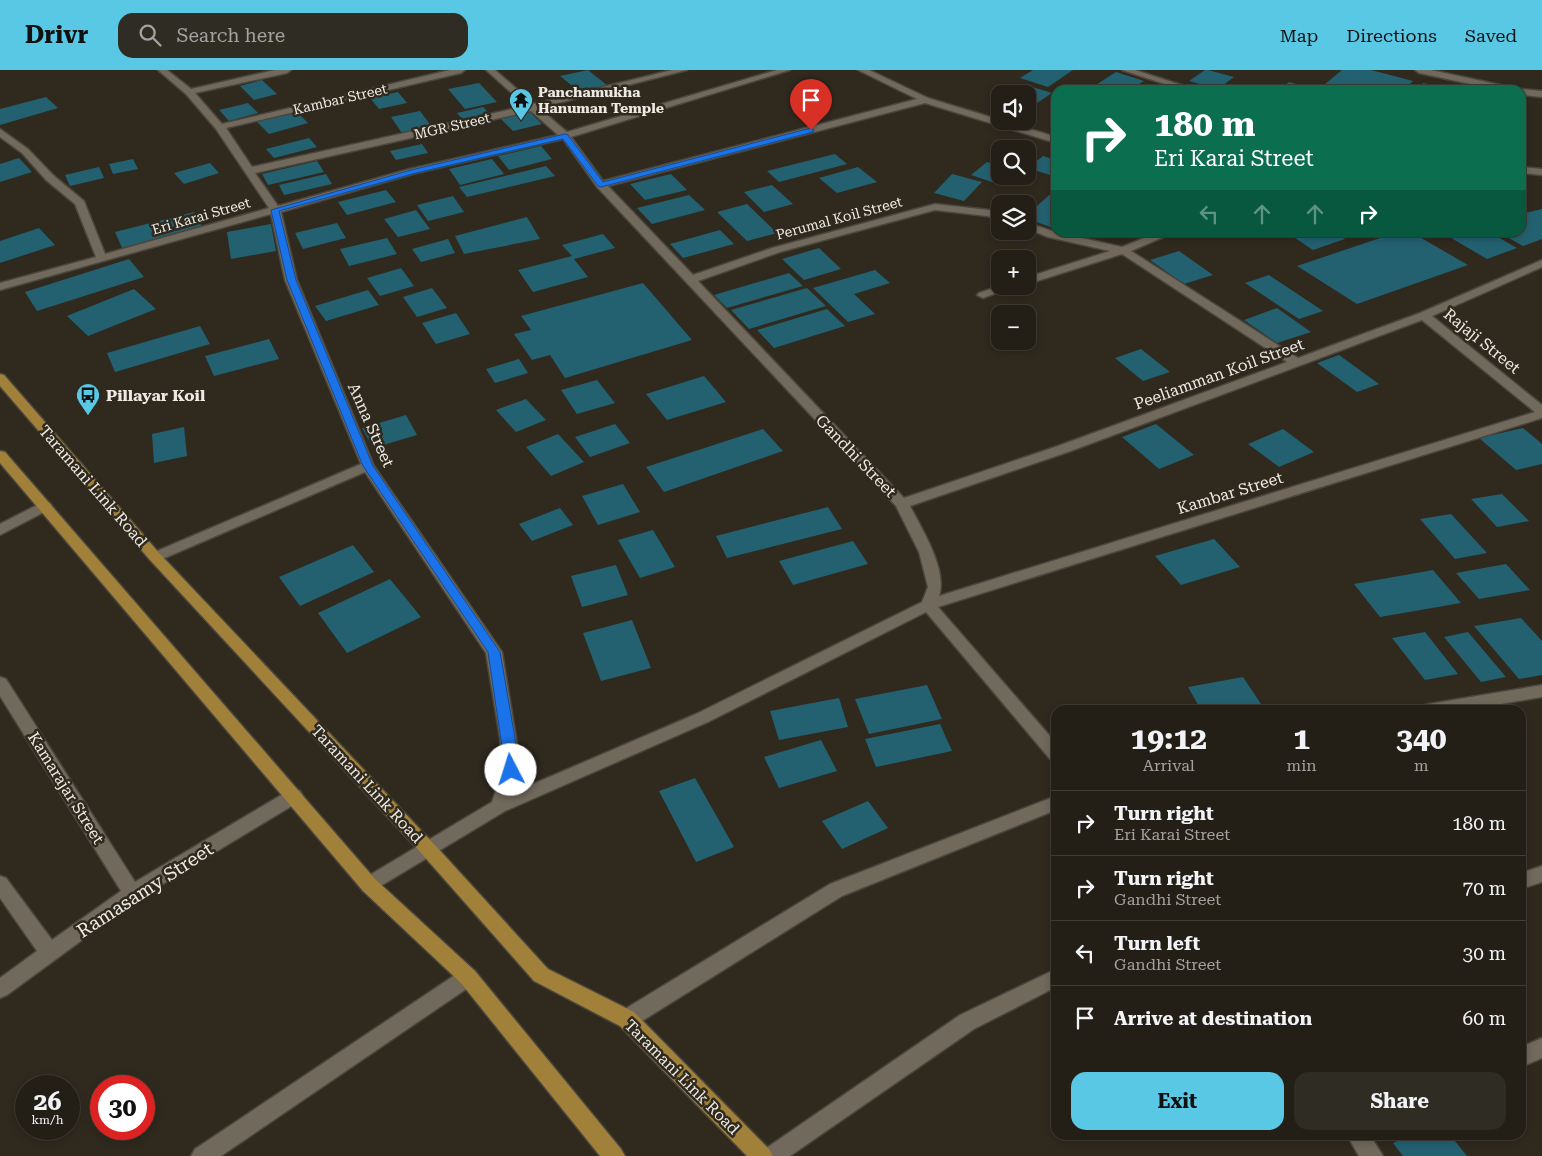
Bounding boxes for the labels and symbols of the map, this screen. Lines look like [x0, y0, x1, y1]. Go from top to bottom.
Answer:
pin [790, 79, 832, 130]
street label: Kambar Street [291, 80, 389, 118]
place label: Panchamukha Hanuman Temple [538, 84, 664, 116]
temple icon: Panchamukha Hanuman Temple [508, 87, 534, 121]
street label: MGR Street [412, 109, 492, 143]
street label: Perumal Koil Street [774, 193, 904, 243]
street label: Eri Karai Street [150, 194, 252, 238]
street label: Rajaji Street [1440, 304, 1524, 378]
street label: Peeliamman Koil Street [1131, 334, 1307, 414]
street label: Anna Street [344, 380, 398, 470]
bus stop icon: Pillayar Koil [75, 382, 101, 416]
place label: Pillayar Koil [106, 386, 206, 405]
street label: Gandhi Street [812, 411, 900, 501]
street label: Taramani Link Road [35, 421, 151, 551]
street label: Kambar Street [1175, 468, 1285, 518]
street label: Taramani Link Road [307, 721, 427, 847]
street label: Kamarajar Street [24, 729, 108, 847]
position arrow [484, 743, 536, 795]
street label: Ramasamy Street [73, 837, 217, 943]
street label: Taramani Link Road [621, 1016, 743, 1138]
speed limit sign: 30 [90, 1075, 155, 1140]

